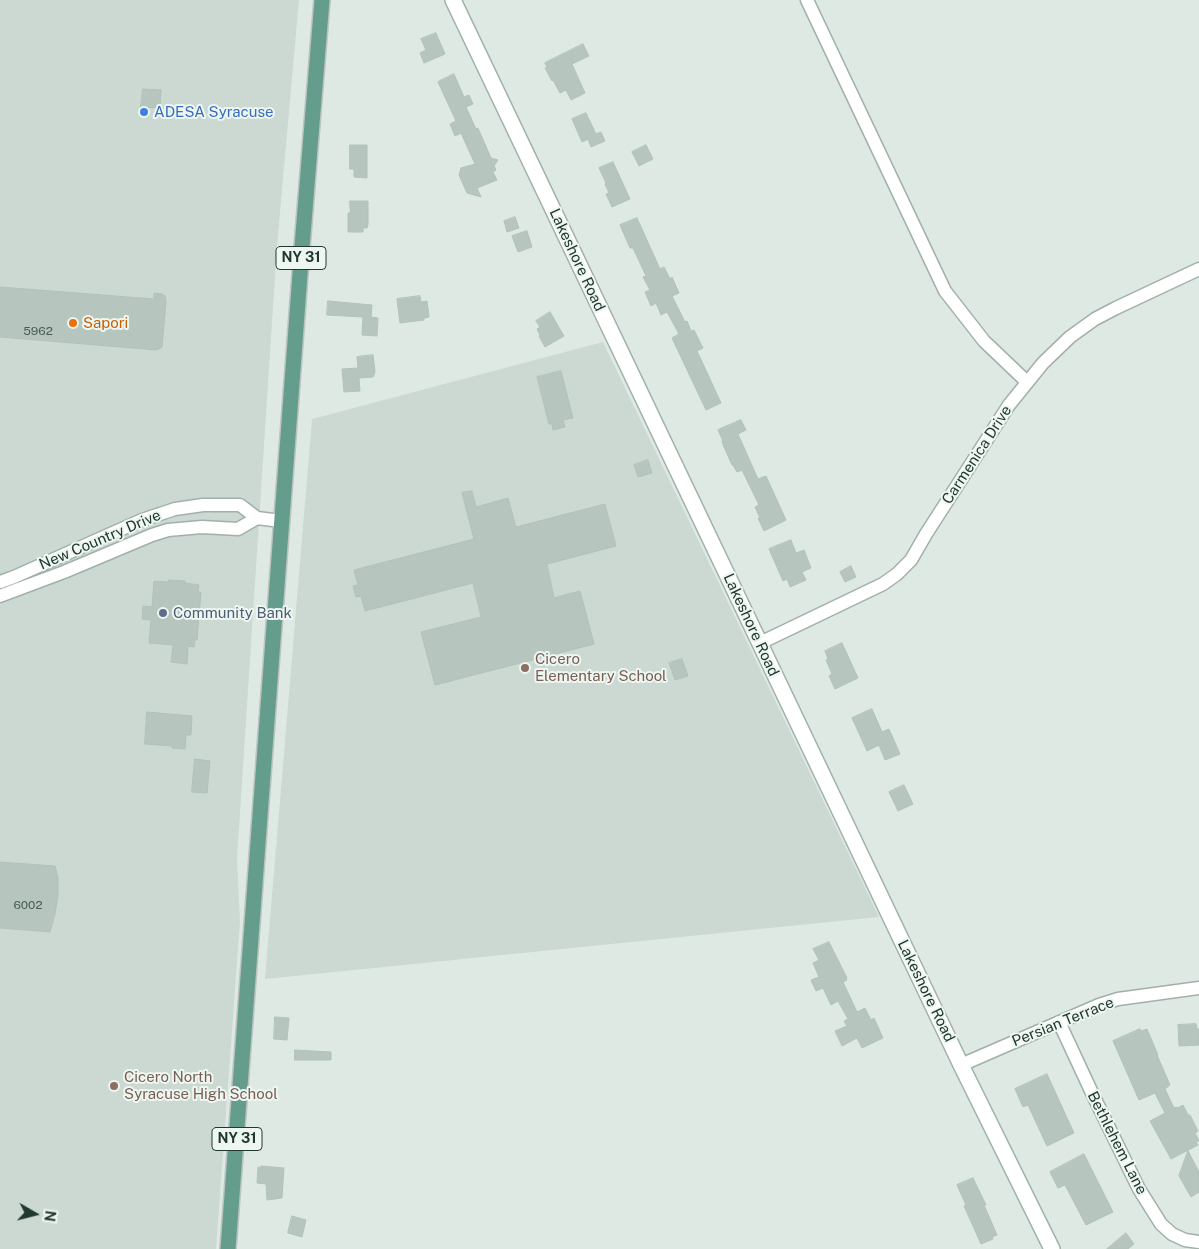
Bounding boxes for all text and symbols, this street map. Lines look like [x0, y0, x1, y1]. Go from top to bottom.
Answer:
place label: ADESA Syracuse [154, 103, 273, 121]
marker: ADESA Syracuse [138, 106, 150, 118]
street label: Lakeshore Road [545, 206, 609, 314]
road number: NY 31 [276, 247, 326, 270]
place label: Sapori [83, 314, 128, 332]
marker: Sapori [67, 317, 79, 329]
house number: 5962 [23, 324, 53, 338]
street label: Carmenica Drive [938, 402, 1016, 508]
street label: New Country Drive [37, 506, 163, 574]
street label: Lakeshore Road [719, 571, 783, 679]
place label: Community Bank [173, 604, 292, 622]
marker: Community Bank [157, 607, 169, 619]
place label: Cicero Elementary School [535, 650, 667, 685]
marker: Cicero Elementary School [519, 662, 531, 674]
house number: 6002 [13, 898, 43, 912]
street label: Lakeshore Road [894, 937, 958, 1045]
street label: Persian Terrace [1009, 993, 1117, 1051]
place label: Cicero North Syracuse High School [124, 1068, 278, 1103]
marker: Cicero North Syracuse High School [108, 1080, 120, 1092]
street label: Bethlehem Lane [1083, 1089, 1151, 1197]
road number: NY 31 [212, 1128, 262, 1150]
north arrow [10, 1189, 60, 1239]
text: N [41, 1210, 59, 1223]

